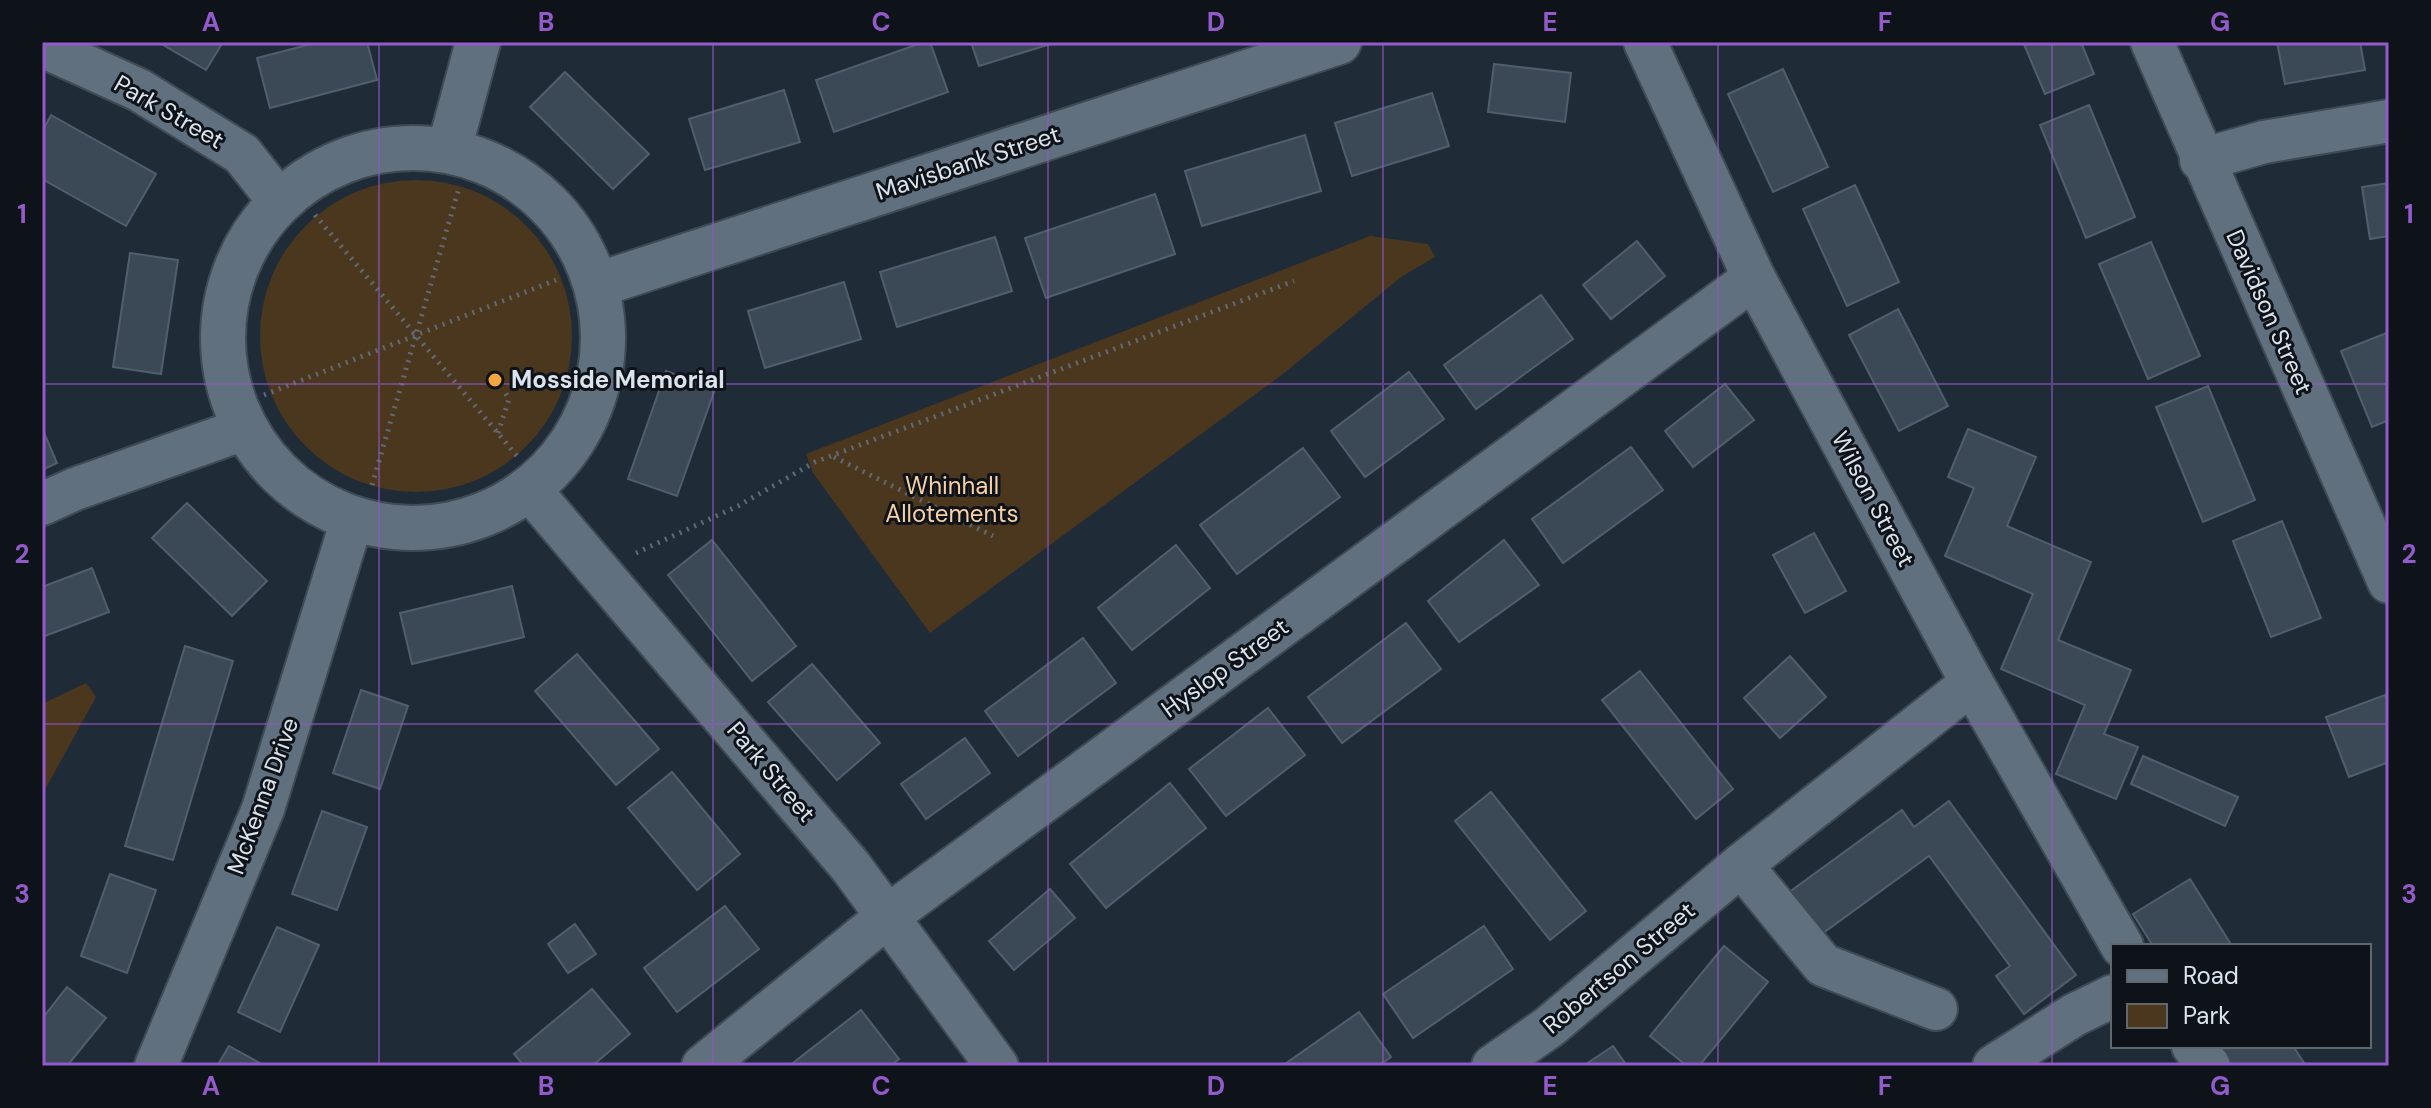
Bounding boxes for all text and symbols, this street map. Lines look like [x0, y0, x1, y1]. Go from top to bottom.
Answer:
text: A [202, 5, 220, 39]
text: B [538, 5, 554, 39]
text: C [871, 5, 891, 39]
text: D [1207, 5, 1225, 39]
text: E [1542, 5, 1558, 39]
text: F [1878, 5, 1892, 39]
text: G [2210, 5, 2230, 39]
street label: Park Street [109, 68, 230, 155]
street label: Mavisbank Street [872, 118, 1064, 207]
text: 1 [17, 197, 27, 231]
text: 1 [2404, 197, 2414, 231]
street label: Davidson Street [2219, 225, 2320, 399]
place label: Mosside Memorial [511, 364, 725, 395]
marker: Mosside Memorial [486, 371, 504, 389]
street label: Wilson Street [1825, 426, 1922, 572]
park label: Whinhall Allotements [885, 470, 1019, 529]
text: 2 [14, 537, 30, 571]
text: 2 [2401, 537, 2417, 571]
street label: Hyslop Street [1155, 611, 1295, 724]
street label: McKenna Drive [220, 713, 305, 878]
street label: Park Street [720, 715, 822, 828]
text: 3 [14, 877, 30, 911]
text: 3 [2401, 877, 2417, 911]
street label: Robertson Street [1536, 895, 1701, 1040]
legend [2111, 944, 2371, 1048]
text: Road [2183, 960, 2239, 991]
text: Park [2183, 1000, 2230, 1031]
text: A [202, 1069, 220, 1103]
text: B [538, 1069, 554, 1103]
text: C [871, 1069, 891, 1103]
text: D [1207, 1069, 1225, 1103]
text: E [1542, 1069, 1558, 1103]
text: F [1878, 1069, 1892, 1103]
text: G [2210, 1069, 2230, 1103]

